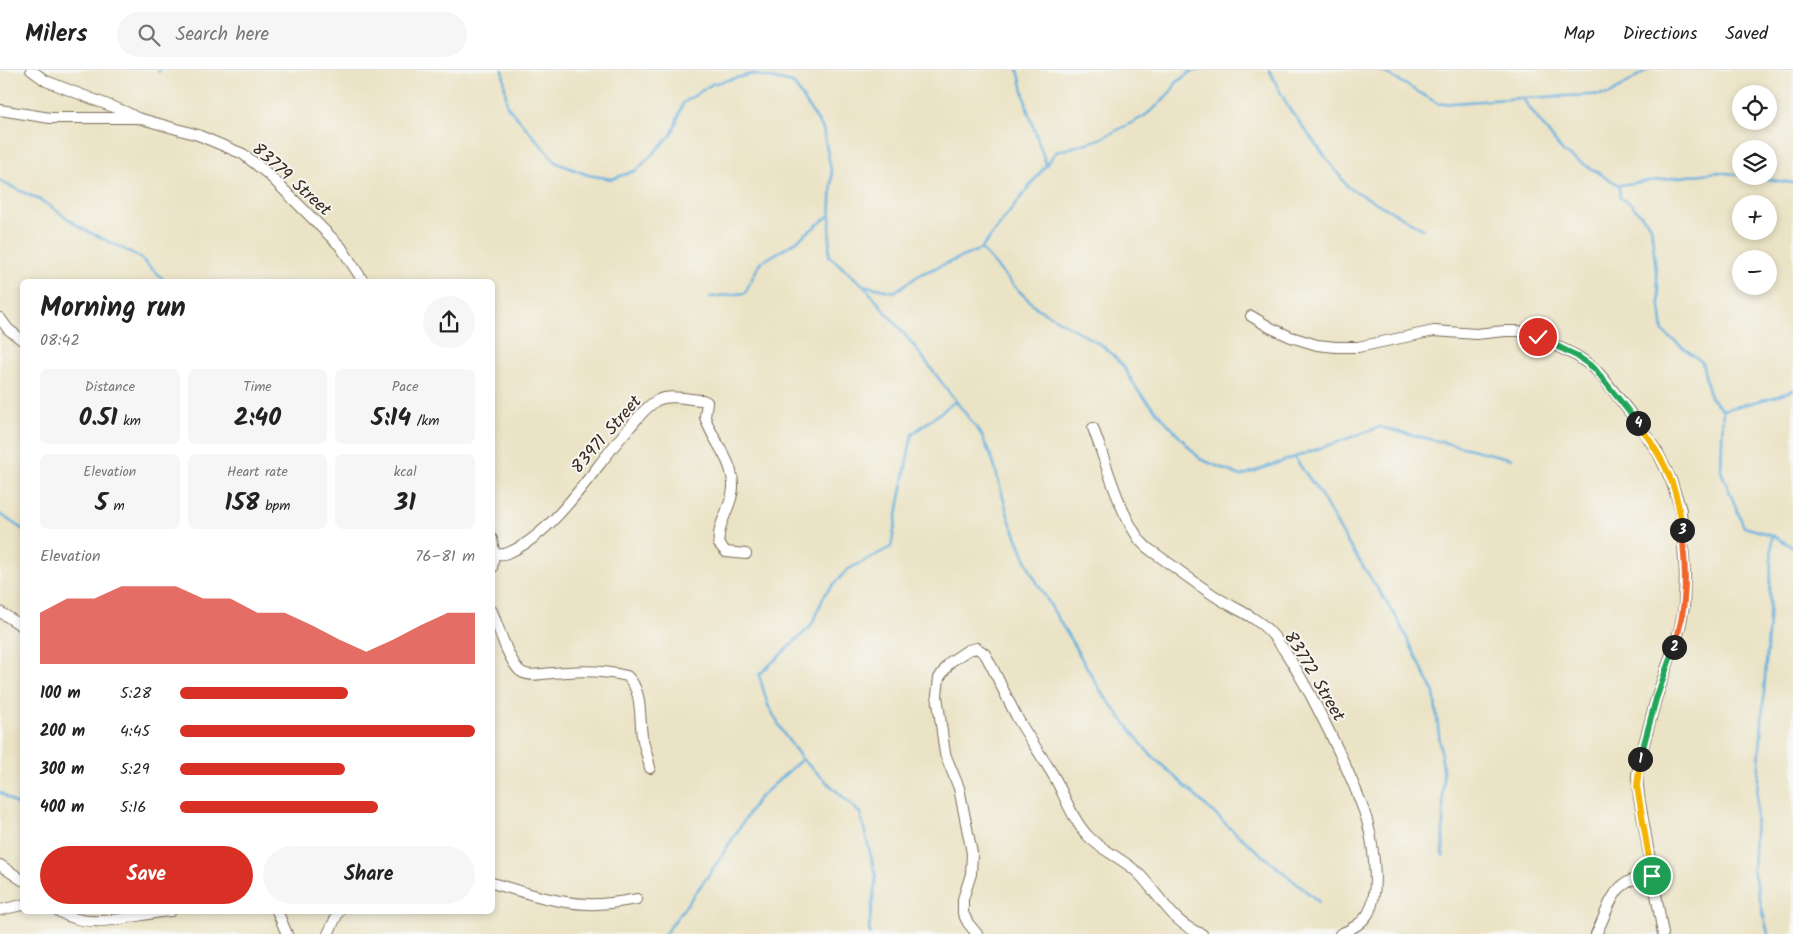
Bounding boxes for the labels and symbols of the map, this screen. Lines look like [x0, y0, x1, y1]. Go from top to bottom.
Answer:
street label: 83779 Street [244, 136, 338, 225]
pin [1517, 316, 1559, 358]
street label: 83971 Street [564, 388, 650, 481]
pin: 4 [1626, 410, 1650, 436]
pin: 3 [1670, 518, 1694, 542]
street label: 83772 Street [1275, 626, 1353, 728]
pin: 2 [1662, 634, 1686, 660]
pin: 1 [1628, 746, 1652, 772]
pin [1631, 855, 1673, 897]

